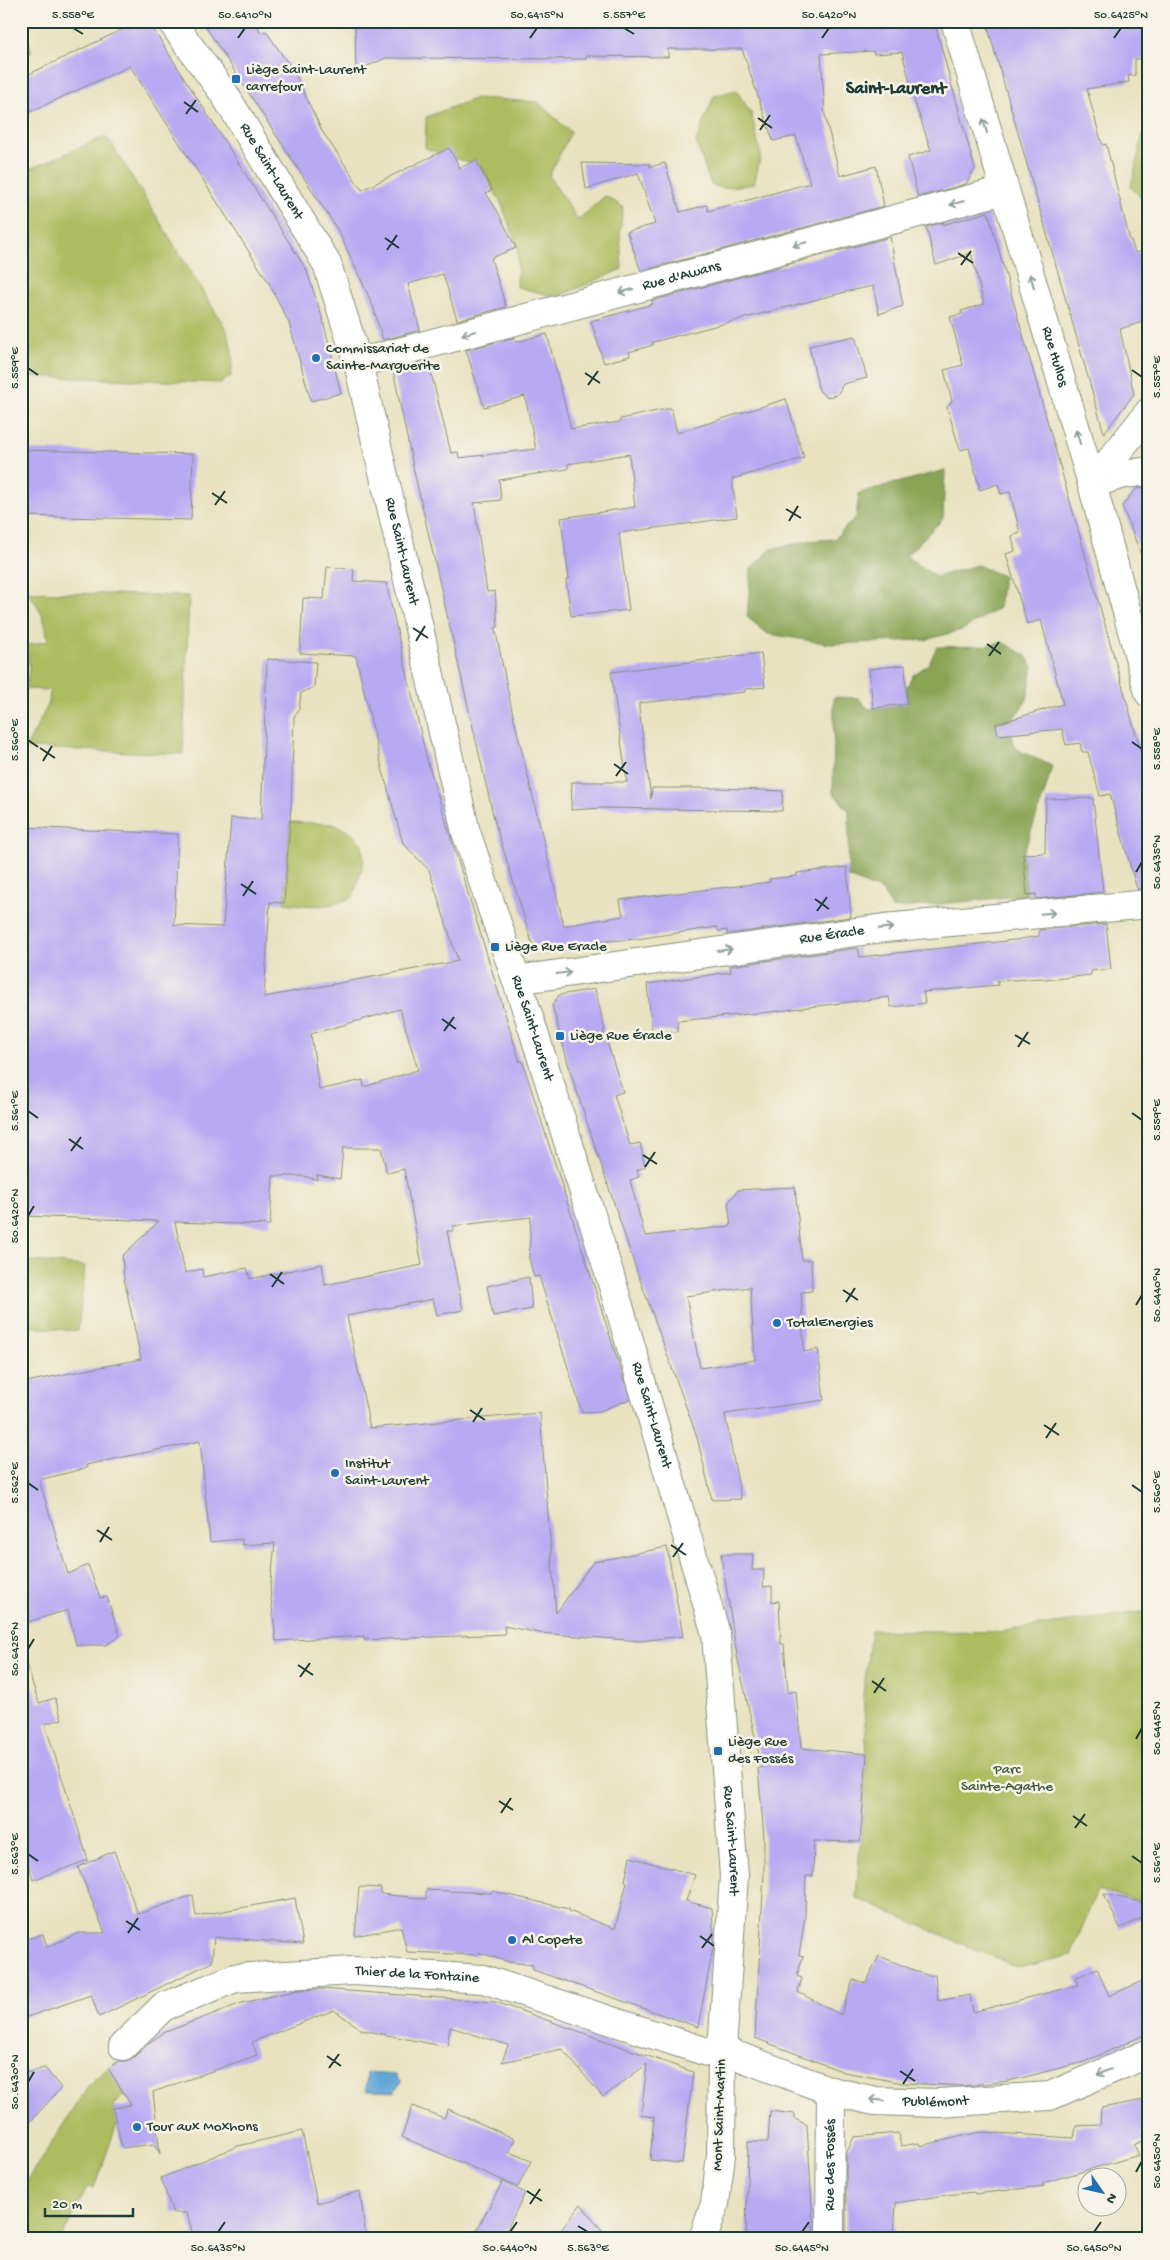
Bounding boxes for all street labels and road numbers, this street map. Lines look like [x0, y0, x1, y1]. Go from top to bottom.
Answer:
street label: Rue Saint-Laurent [235, 120, 308, 225]
street label: Rue d'Awans [640, 257, 723, 295]
street label: Rue Hullos [1037, 324, 1072, 389]
street label: Rue Saint-Laurent [380, 496, 423, 609]
street label: Rue Éracle [798, 922, 866, 949]
street label: Rue Saint-Laurent [506, 973, 558, 1085]
street label: Rue Saint-Laurent [627, 1360, 676, 1472]
street label: Rue Saint-Laurent [718, 1785, 743, 1898]
street label: Thier de la Fontaine [354, 1962, 480, 1988]
street label: Mont Saint-Martin [709, 2059, 731, 2171]
street label: Publémont [901, 2092, 971, 2112]
street label: Rue des Fossés [821, 2119, 840, 2211]

